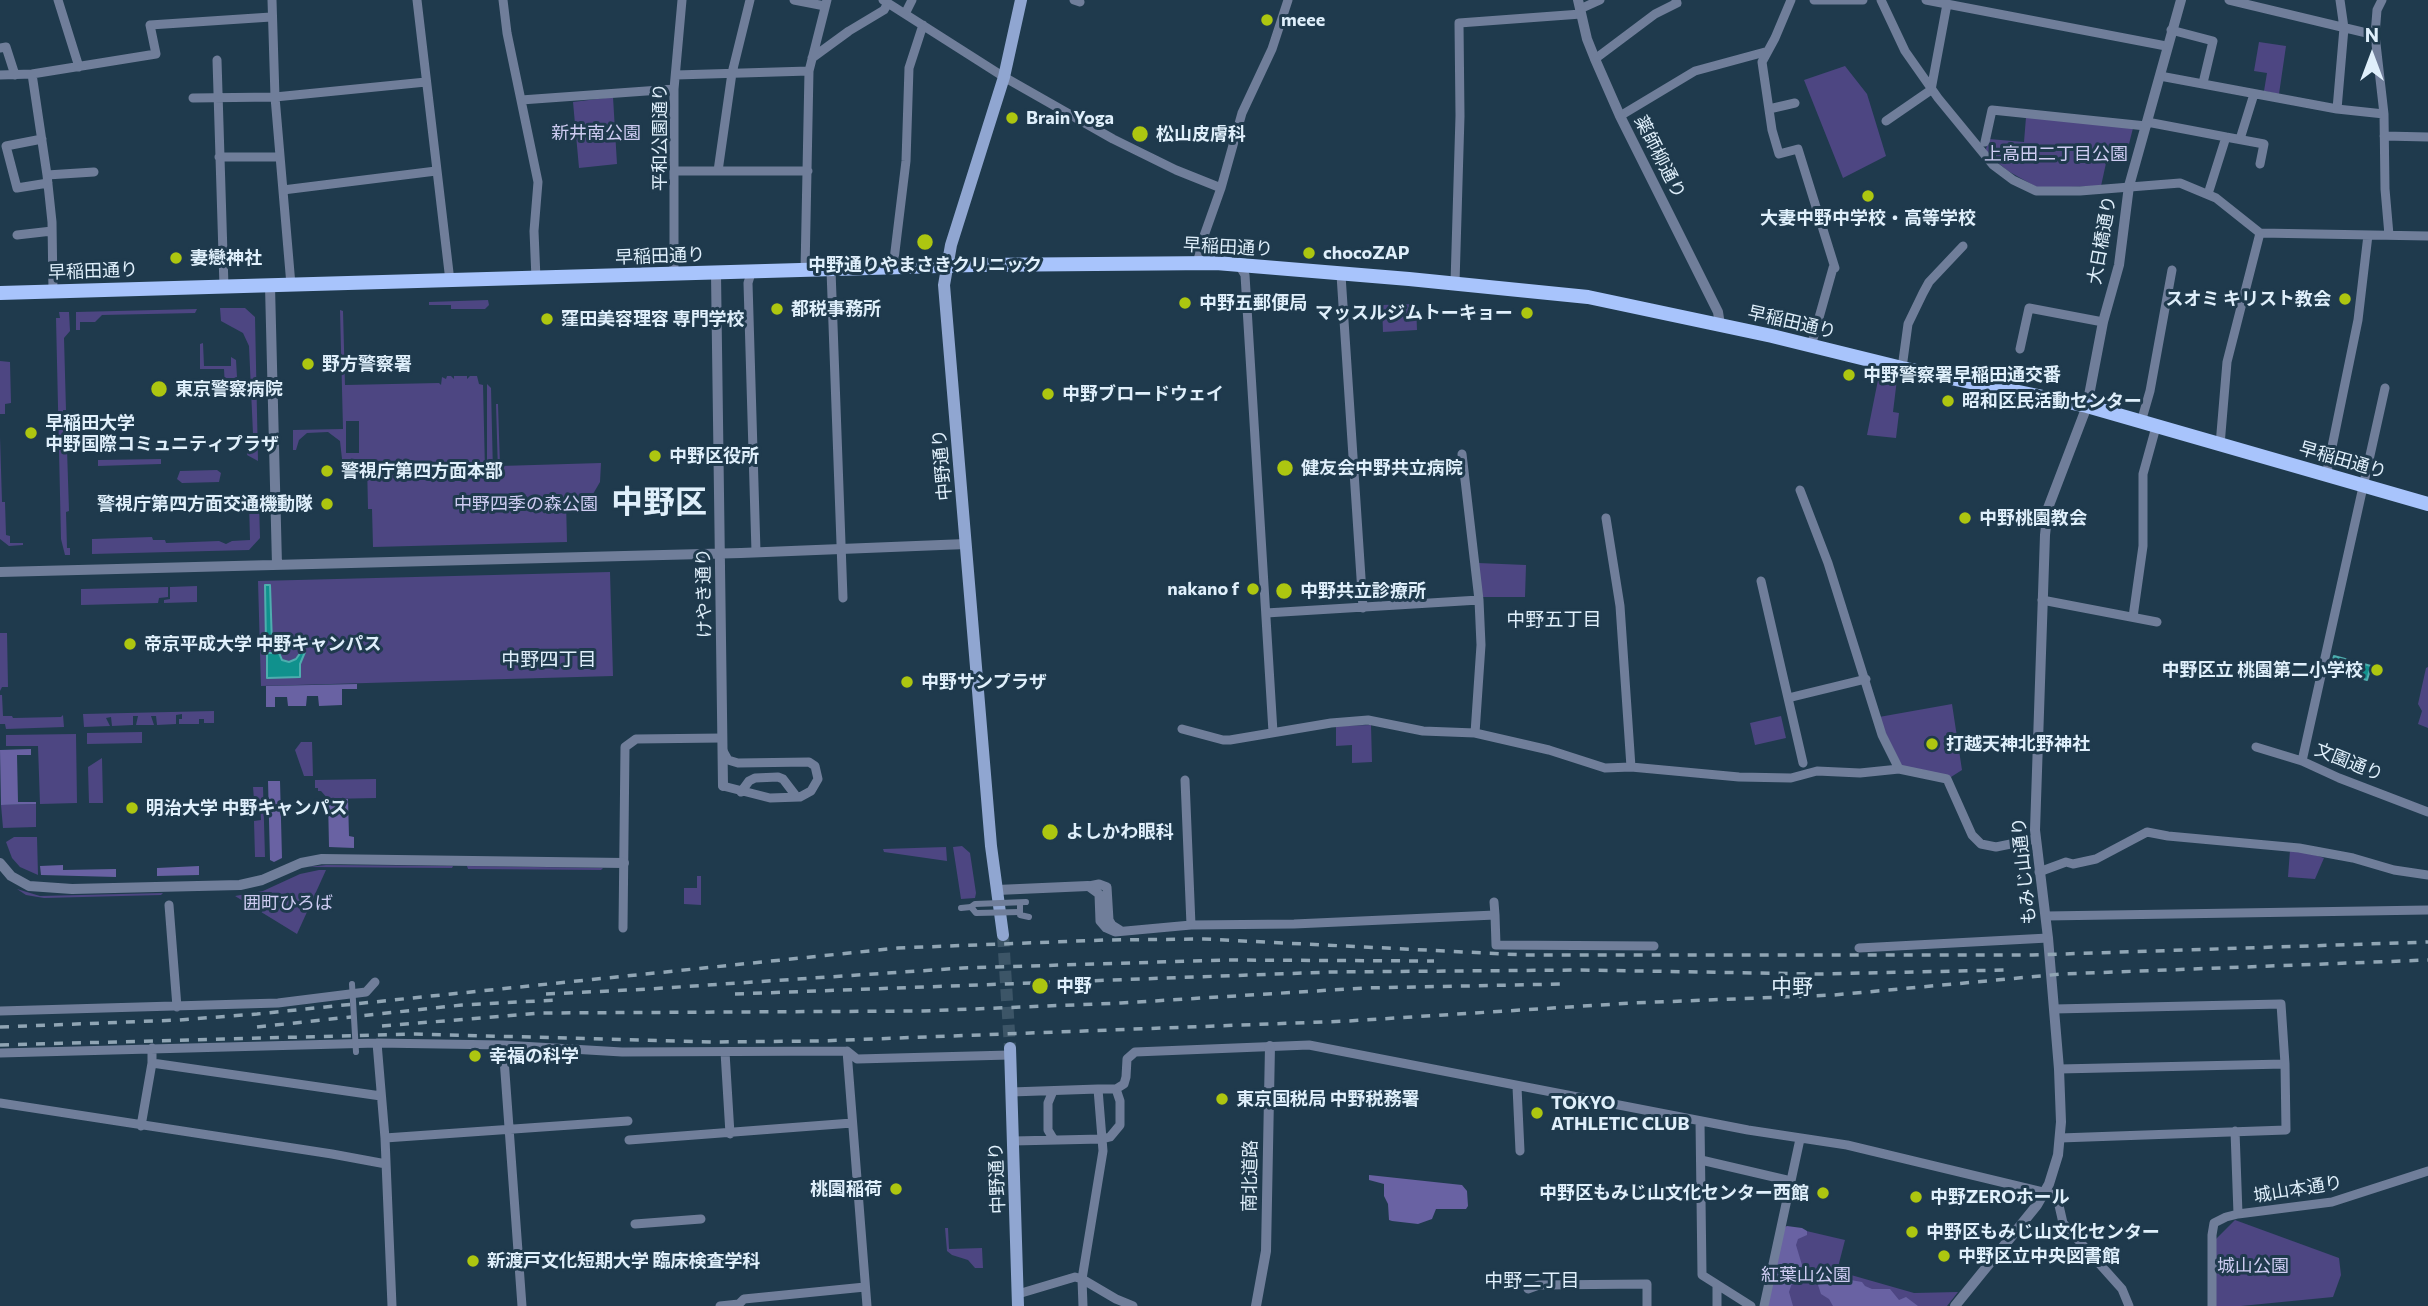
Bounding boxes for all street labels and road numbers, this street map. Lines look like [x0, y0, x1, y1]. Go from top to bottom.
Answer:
street label: 平和公園通り [649, 83, 671, 191]
street label: 薬師柳通り [1630, 112, 1690, 202]
street label: 大日橋通り [2084, 194, 2120, 286]
street label: 早稲田通り [1182, 234, 1274, 260]
street label: 早稲田通り [615, 244, 705, 268]
street label: 早稲田通り [48, 259, 138, 283]
street label: 早稲田通り [1746, 301, 1838, 343]
street label: 中野通り [928, 428, 956, 502]
street label: 早稲田通り [2297, 437, 2389, 483]
street label: けやき通り [692, 548, 716, 638]
street label: 文園通り [2312, 739, 2386, 785]
street label: もみじ山通り [2008, 816, 2040, 926]
street label: 南北道路 [1239, 1140, 1261, 1212]
street label: 中野通り [985, 1142, 1009, 1214]
street label: 城山本通り [2252, 1171, 2344, 1207]

